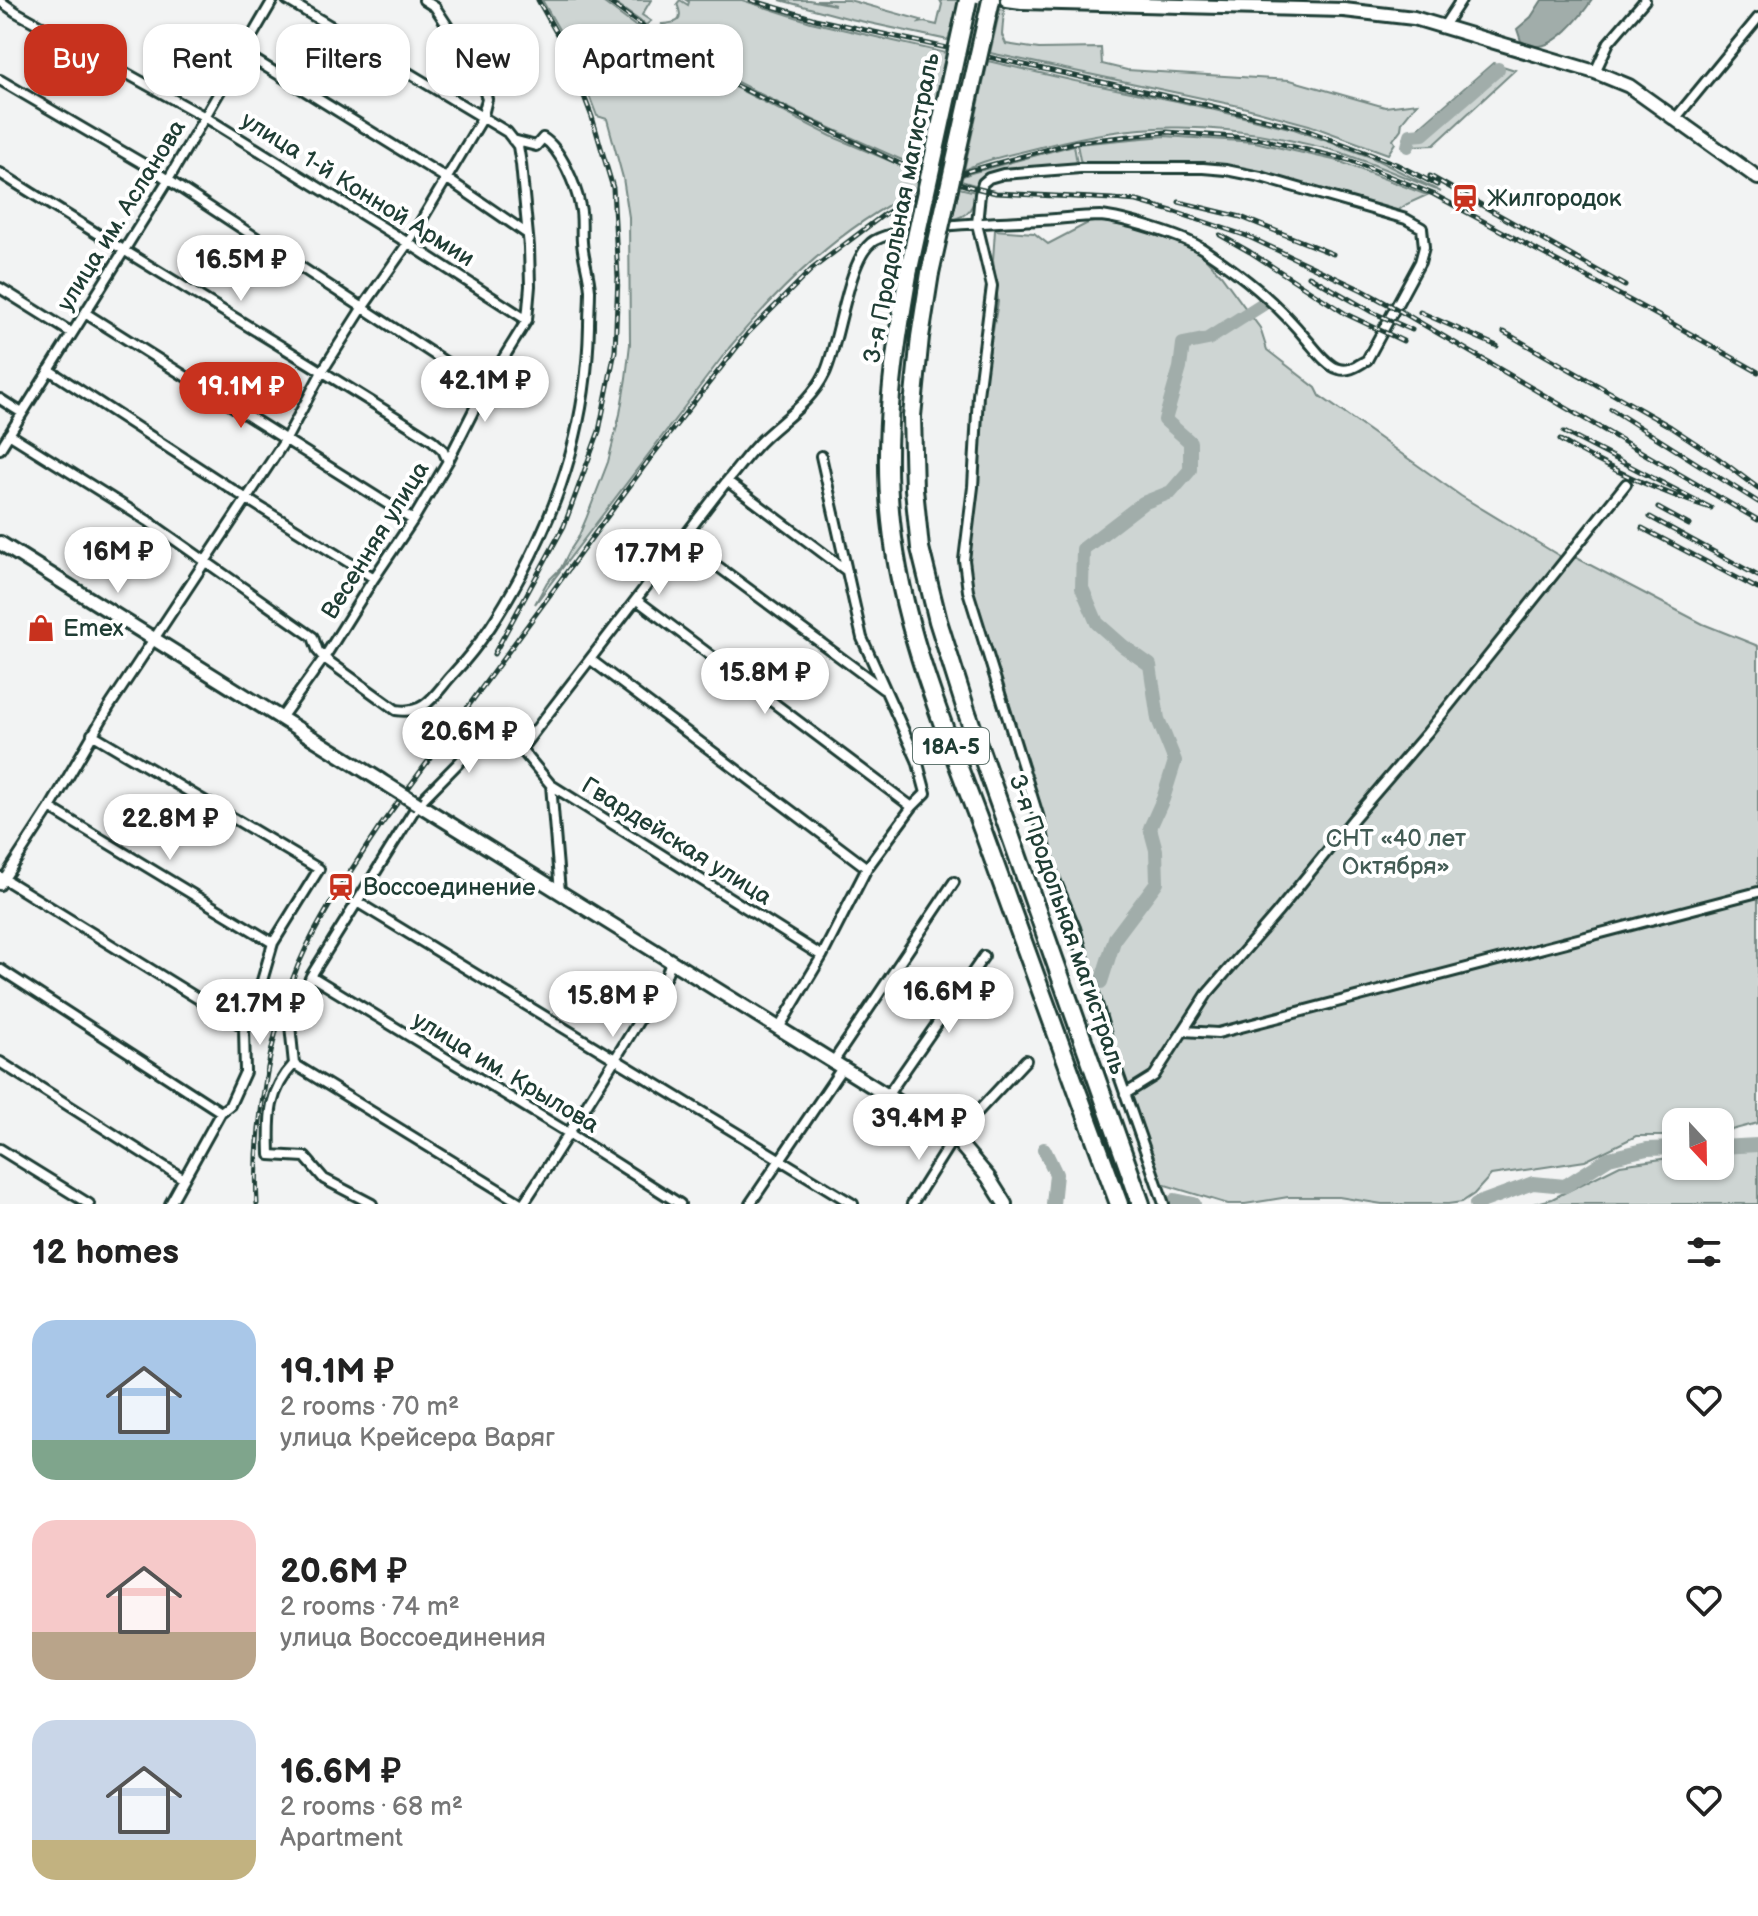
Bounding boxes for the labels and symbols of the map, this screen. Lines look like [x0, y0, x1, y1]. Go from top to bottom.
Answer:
street label: 3-я Продольная магистраль [857, 50, 946, 366]
street label: улица 1-й Конной Армии [236, 106, 480, 273]
street label: улица им. Асланова [51, 114, 192, 316]
station icon: Жилгородок [1450, 183, 1480, 213]
place label: Жилгородок [1487, 184, 1622, 213]
pin: 16.5M ₽ [167, 235, 315, 303]
pin: 42.1M ₽ [411, 356, 559, 424]
pin: 19.1M ₽ [167, 362, 315, 430]
street label: Весенняя улица [315, 456, 436, 624]
pin: 16M ₽ [62, 527, 174, 595]
pin: 17.7M ₽ [585, 529, 733, 597]
shop icon: Emex [26, 613, 56, 643]
place label: Emex [63, 614, 124, 643]
pin: 15.8M ₽ [691, 648, 839, 716]
pin: 20.6M ₽ [395, 707, 543, 775]
road number: 18А-5 [913, 728, 989, 764]
street label: 3-я Продольная магистраль [1002, 770, 1133, 1078]
street label: Гвардейская улица [576, 771, 777, 912]
pin: 22.8M ₽ [96, 794, 244, 862]
park label: СНТ «40 лет Октября» [1326, 824, 1466, 881]
station icon: Воссоединение [326, 872, 356, 902]
place label: Воссоединение [363, 873, 536, 902]
pin: 16.6M ₽ [875, 967, 1023, 1035]
pin: 15.8M ₽ [539, 971, 687, 1039]
pin: 21.7M ₽ [186, 979, 334, 1047]
street label: улица им. Крылова [407, 1005, 604, 1140]
pin: 39.4M ₽ [845, 1094, 993, 1162]
north arrow [1662, 1108, 1734, 1180]

